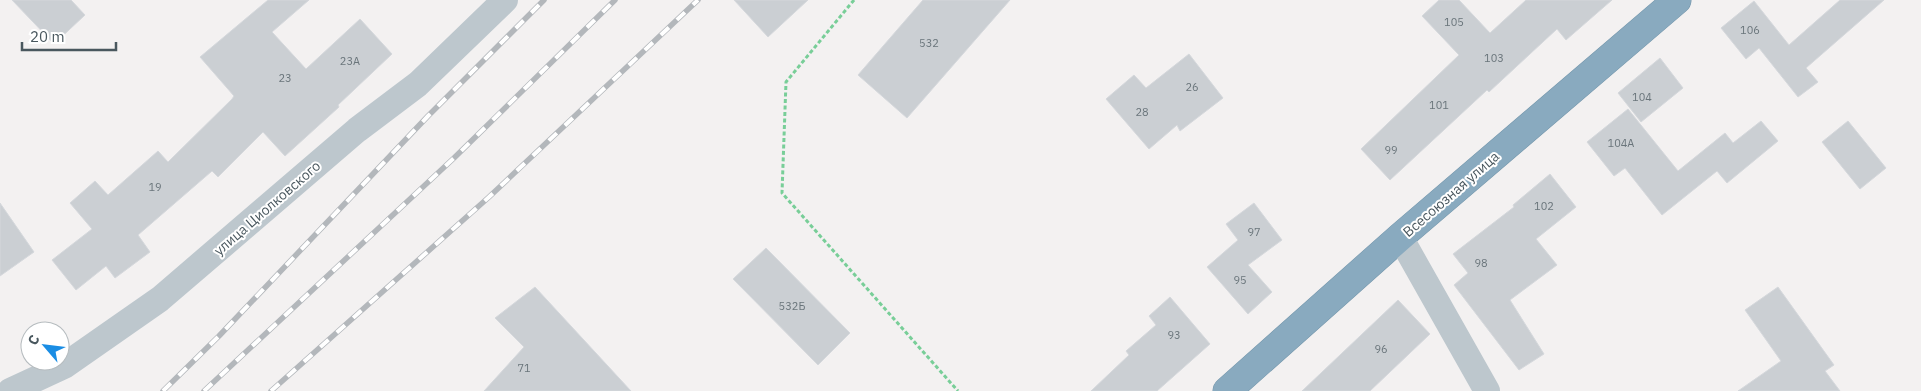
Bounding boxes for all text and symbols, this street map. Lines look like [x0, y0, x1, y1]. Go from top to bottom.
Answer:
house number: 105 [1444, 15, 1464, 29]
scale bar [22, 20, 116, 52]
house number: 106 [1740, 23, 1760, 37]
text: 20 m [30, 27, 65, 46]
house number: 532 [919, 36, 939, 50]
house number: 103 [1484, 51, 1504, 65]
house number: 23А [340, 54, 360, 68]
house number: 23 [278, 71, 292, 85]
house number: 26 [1185, 80, 1199, 94]
house number: 104 [1632, 90, 1652, 104]
house number: 101 [1429, 98, 1449, 112]
house number: 28 [1135, 105, 1149, 119]
house number: 104А [1608, 136, 1634, 150]
house number: 99 [1384, 143, 1398, 157]
street label: Всесоюзная улица [1399, 147, 1503, 241]
street label: улица Циолковского [210, 157, 324, 259]
house number: 19 [148, 180, 162, 194]
house number: 102 [1534, 199, 1554, 213]
house number: 97 [1247, 225, 1261, 239]
house number: 98 [1474, 256, 1488, 270]
house number: 95 [1233, 273, 1247, 287]
house number: 532Б [779, 299, 805, 313]
north arrow [20, 321, 70, 371]
house number: 93 [1167, 328, 1181, 342]
text: С [23, 332, 44, 348]
house number: 96 [1374, 342, 1388, 356]
house number: 71 [517, 361, 531, 375]

